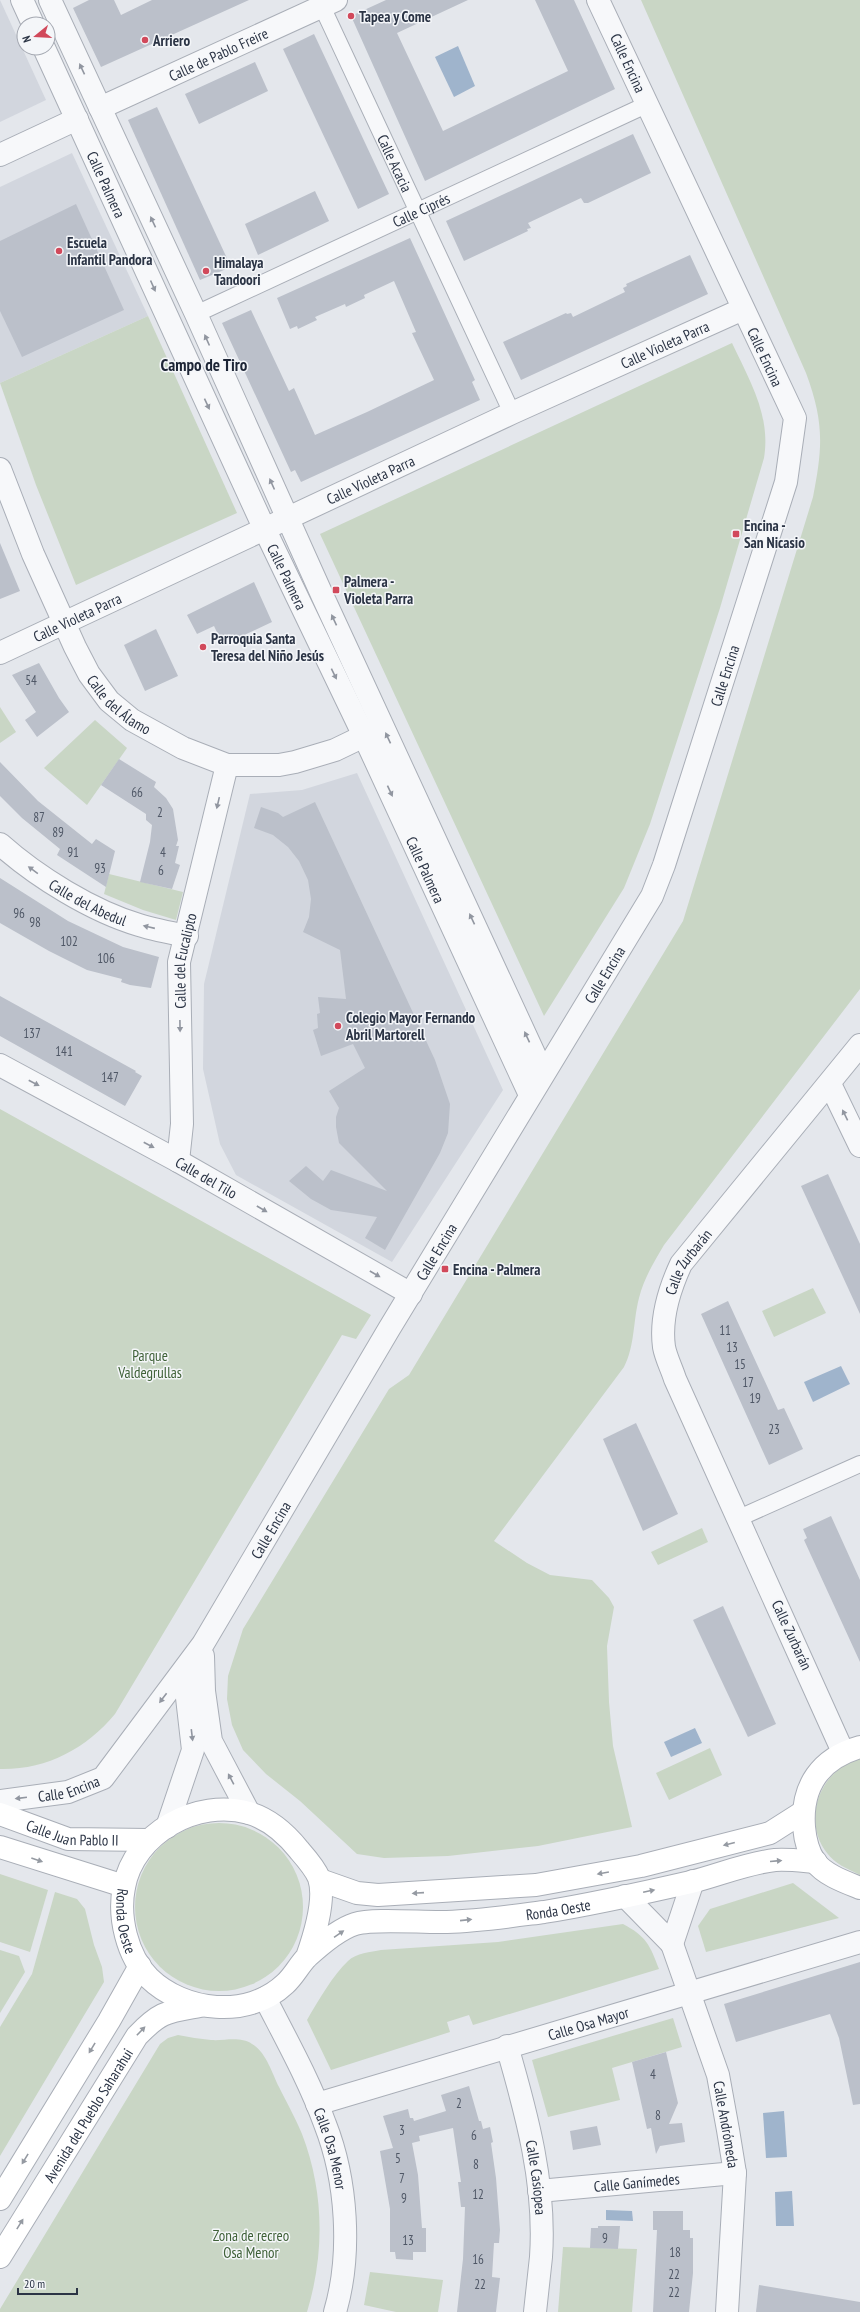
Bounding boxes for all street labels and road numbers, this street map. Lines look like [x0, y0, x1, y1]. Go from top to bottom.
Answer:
street label: Calle de Pablo Freire [166, 23, 271, 85]
street label: Calle Encina [606, 30, 650, 96]
street label: Calle Acacia [374, 131, 417, 195]
street label: Calle Palmera [83, 148, 130, 221]
street label: Calle Ciprés [389, 188, 453, 231]
street label: Calle Violeta Parra [617, 316, 712, 372]
street label: Calle Encina [743, 324, 787, 390]
street label: Calle Violeta Parra [323, 451, 417, 508]
street label: Calle Palmera [263, 540, 311, 613]
street label: Calle Violeta Parra [30, 588, 124, 646]
street label: Calle Encina [706, 642, 743, 709]
street label: Calle del Álamo [83, 671, 154, 738]
street label: Calle Palmera [402, 833, 449, 906]
street label: Calle del Abedul [46, 874, 130, 930]
street label: Calle del Eucalipto [169, 911, 200, 1009]
street label: Calle Encina [580, 943, 629, 1007]
street label: Calle del Tilo [172, 1152, 241, 1202]
street label: Calle Encina [412, 1219, 461, 1283]
street label: Calle Zurbarán [660, 1225, 715, 1297]
street label: Calle Encina [246, 1498, 295, 1562]
street label: Calle Zurbarán [768, 1597, 816, 1673]
street label: Calle Encina [37, 1771, 102, 1805]
street label: Calle Juan Pablo II [24, 1815, 119, 1849]
street label: Ronda Oeste [113, 1887, 141, 1956]
street label: Ronda Oeste [525, 1894, 592, 1924]
street label: Calle Osa Mayor [545, 2002, 632, 2044]
street label: Avenida del Pueblo Saharahui [39, 2045, 137, 2186]
street label: Calle Andrómeda [710, 2079, 744, 2169]
street label: Calle Osa Menor [310, 2105, 351, 2192]
street label: Calle Casiopea [522, 2138, 551, 2215]
street label: Calle Ganímedes [593, 2169, 680, 2195]

